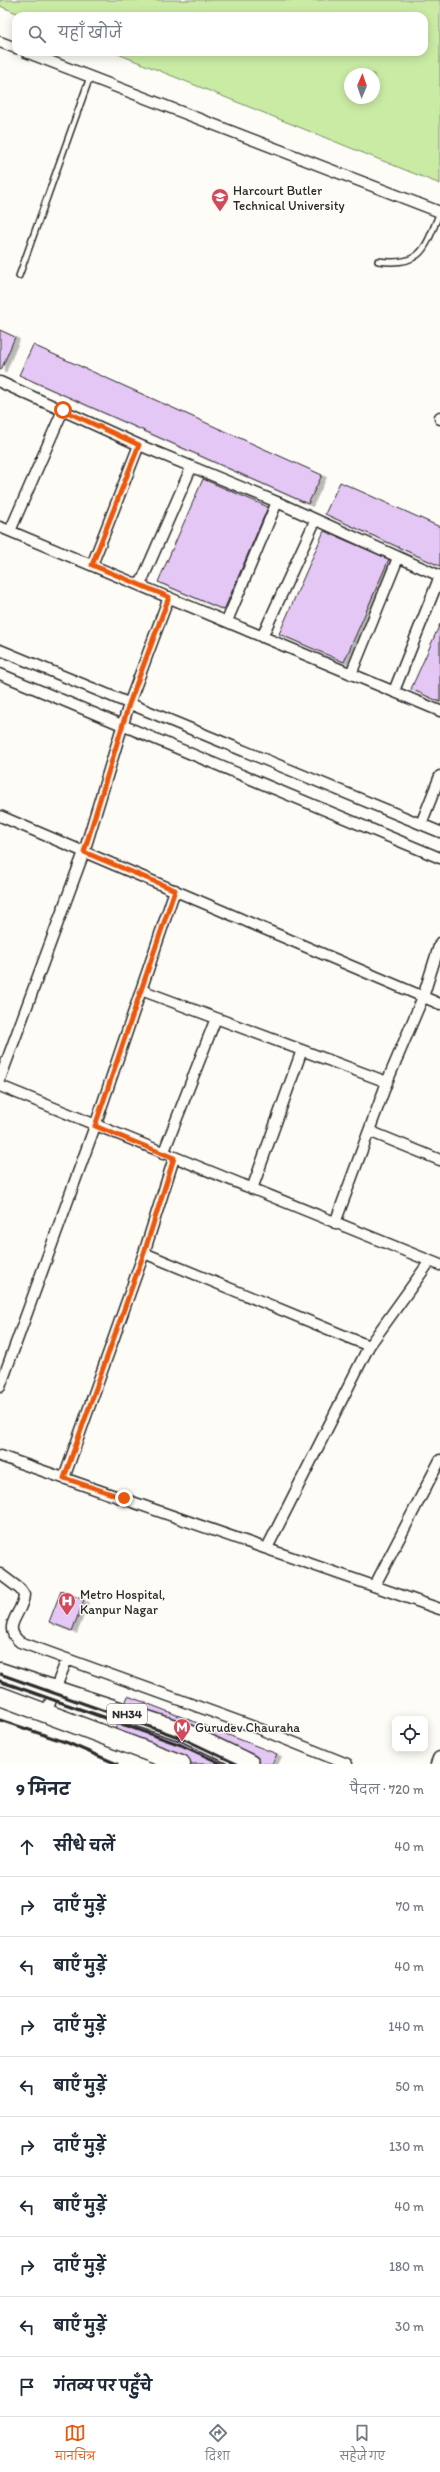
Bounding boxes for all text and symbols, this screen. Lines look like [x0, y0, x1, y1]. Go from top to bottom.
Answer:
search box [12, 12, 428, 56]
icon: search [26, 23, 48, 45]
text: यहाँ खोजें [58, 24, 122, 42]
north arrow [344, 68, 380, 104]
place label: Harcourt Butler Technical University [233, 183, 345, 213]
school or university icon: Harcourt Butler Technical University [210, 187, 230, 212]
route start [54, 401, 72, 419]
route end [115, 1489, 133, 1507]
place label: Metro Hospital, Kanpur Nagar [80, 1587, 165, 1617]
hospital icon: Metro Hospital, Kanpur Nagar [57, 1591, 77, 1616]
road number: NH34 [107, 1704, 147, 1724]
map controls [392, 1716, 428, 1752]
button: locate [392, 1716, 428, 1752]
metro station icon: Gurudev Chauraha [172, 1717, 192, 1742]
place label: Gurudev Chauraha [195, 1720, 300, 1735]
text: 9 मिनट [16, 1779, 70, 1799]
text: पैदल · 720 m [350, 1782, 424, 1797]
icon: ahead [16, 1836, 38, 1858]
text: सीधे चलें [54, 1837, 115, 1855]
text: 40 m [394, 1839, 424, 1854]
icon: right [16, 1896, 38, 1918]
text: दाएँ मुड़ें [54, 1897, 106, 1915]
text: 70 m [396, 1899, 424, 1914]
icon: left [16, 1956, 38, 1978]
text: बाएँ मुड़ें [54, 1957, 106, 1975]
text: 40 m [394, 1959, 424, 1974]
icon: right [16, 2016, 38, 2038]
text: दाएँ मुड़ें [54, 2017, 106, 2035]
text: 140 m [388, 2019, 424, 2034]
icon: left [16, 2076, 38, 2098]
text: बाएँ मुड़ें [54, 2077, 106, 2095]
text: 50 m [395, 2079, 424, 2094]
icon: right [16, 2136, 38, 2158]
text: दाएँ मुड़ें [54, 2137, 106, 2155]
text: 130 m [389, 2139, 424, 2154]
icon: left [16, 2196, 38, 2218]
text: बाएँ मुड़ें [54, 2197, 106, 2215]
text: 40 m [394, 2199, 424, 2214]
icon: right [16, 2256, 38, 2278]
text: दाएँ मुड़ें [54, 2257, 106, 2275]
text: 180 m [389, 2259, 424, 2274]
icon: left [16, 2316, 38, 2338]
text: बाएँ मुड़ें [54, 2317, 106, 2335]
text: 30 m [395, 2319, 424, 2334]
icon: arrive [16, 2376, 38, 2398]
text: गंतव्य पर पहुँचे [54, 2377, 152, 2395]
tab: मानचित्र [55, 2422, 95, 2468]
tab: दिशा [205, 2422, 230, 2468]
tab: सहेजे गए [340, 2422, 385, 2468]

